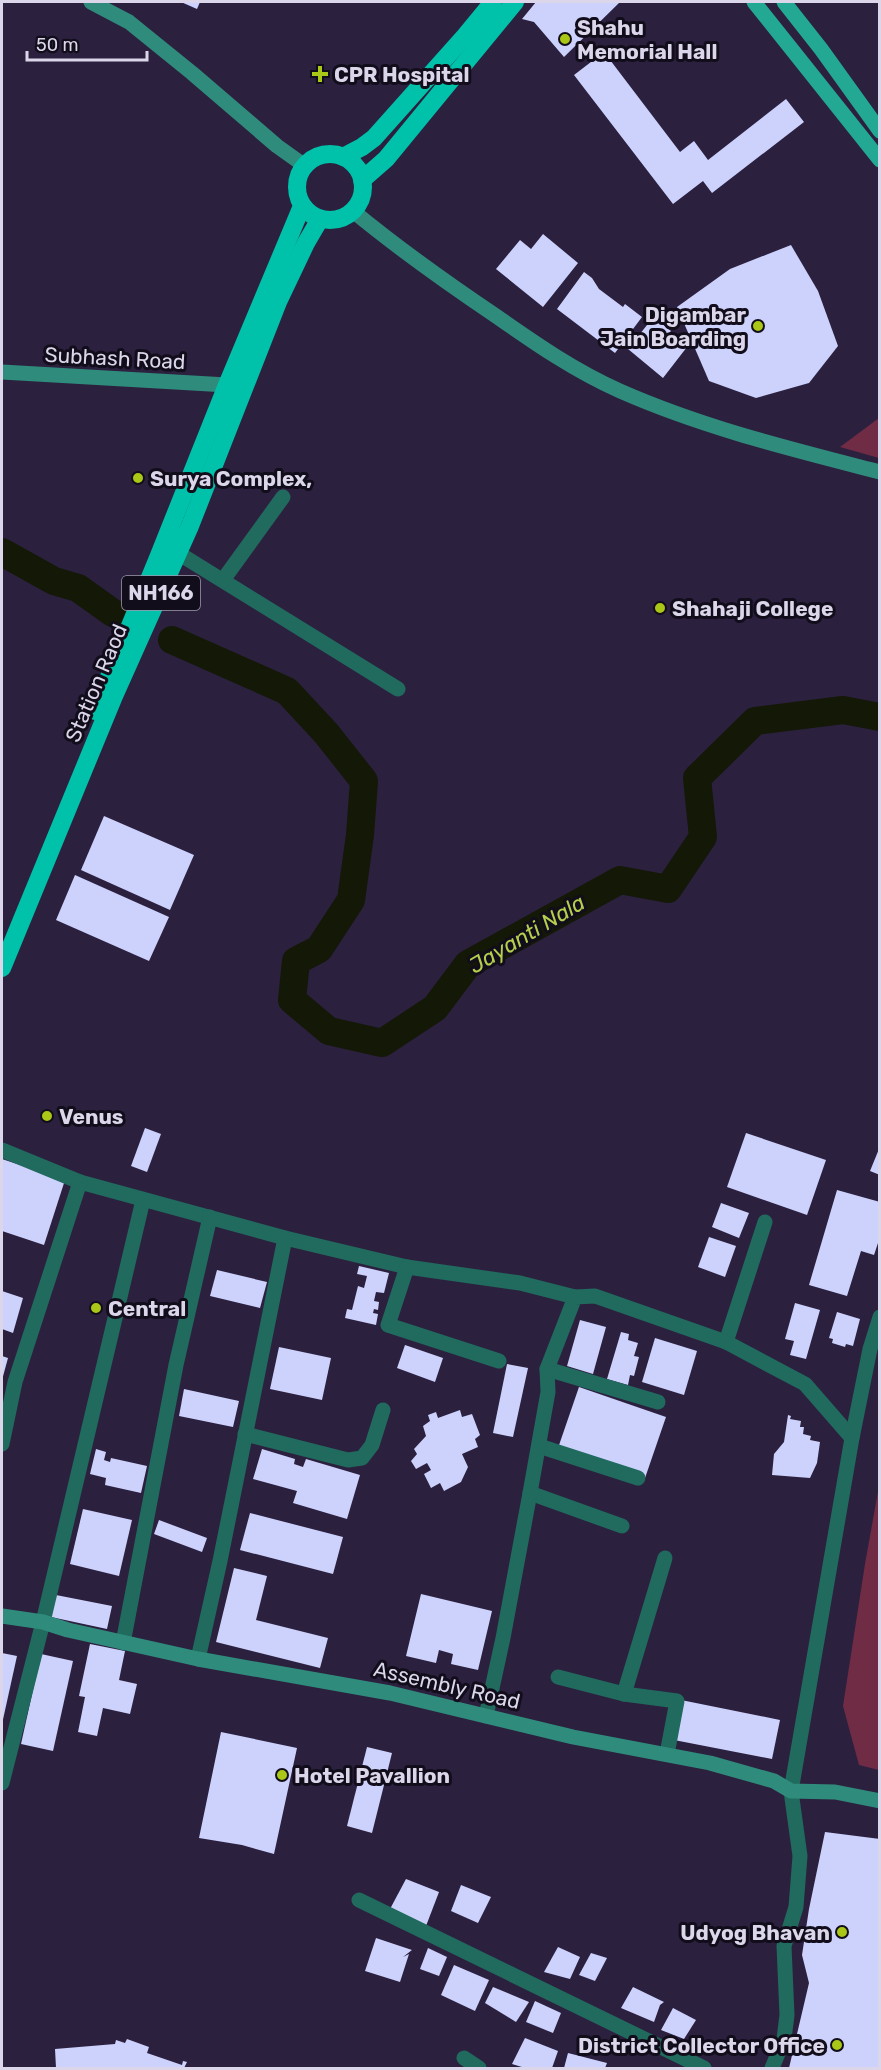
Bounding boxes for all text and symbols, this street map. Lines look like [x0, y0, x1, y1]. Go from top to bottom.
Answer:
place label: Shahu Memorial Hall [577, 15, 717, 64]
scale bar [27, 24, 147, 62]
marker: Shahu Memorial Hall [558, 32, 572, 46]
text: 50 m [36, 34, 79, 56]
place label: CPR Hospital [334, 62, 469, 87]
marker: CPR Hospital [311, 65, 329, 83]
place label: Digambar Jain Boarding [600, 302, 746, 351]
marker: Digambar Jain Boarding [751, 319, 765, 333]
street label: Subhash Road [44, 342, 186, 374]
place label: Surya Complex, [150, 466, 312, 491]
marker: Surya Complex, [131, 471, 145, 485]
road number: NH166 [122, 576, 200, 610]
place label: Shahaji College [672, 596, 833, 621]
marker: Shahaji College [653, 601, 667, 615]
street label: Station Raod [60, 620, 132, 746]
water label: Jayanti Nala [464, 889, 590, 979]
place label: Venus [59, 1104, 123, 1129]
marker: Venus [40, 1109, 54, 1123]
place label: Central [108, 1296, 186, 1321]
marker: Central [89, 1301, 103, 1315]
street label: Assembly Road [371, 1656, 523, 1714]
place label: Hotel Pavallion [294, 1763, 450, 1788]
marker: Hotel Pavallion [275, 1768, 289, 1782]
place label: Udyog Bhavan [680, 1920, 830, 1945]
marker: Udyog Bhavan [835, 1925, 849, 1939]
place label: District Collector Office [578, 2033, 825, 2058]
marker: District Collector Office [830, 2038, 844, 2052]

